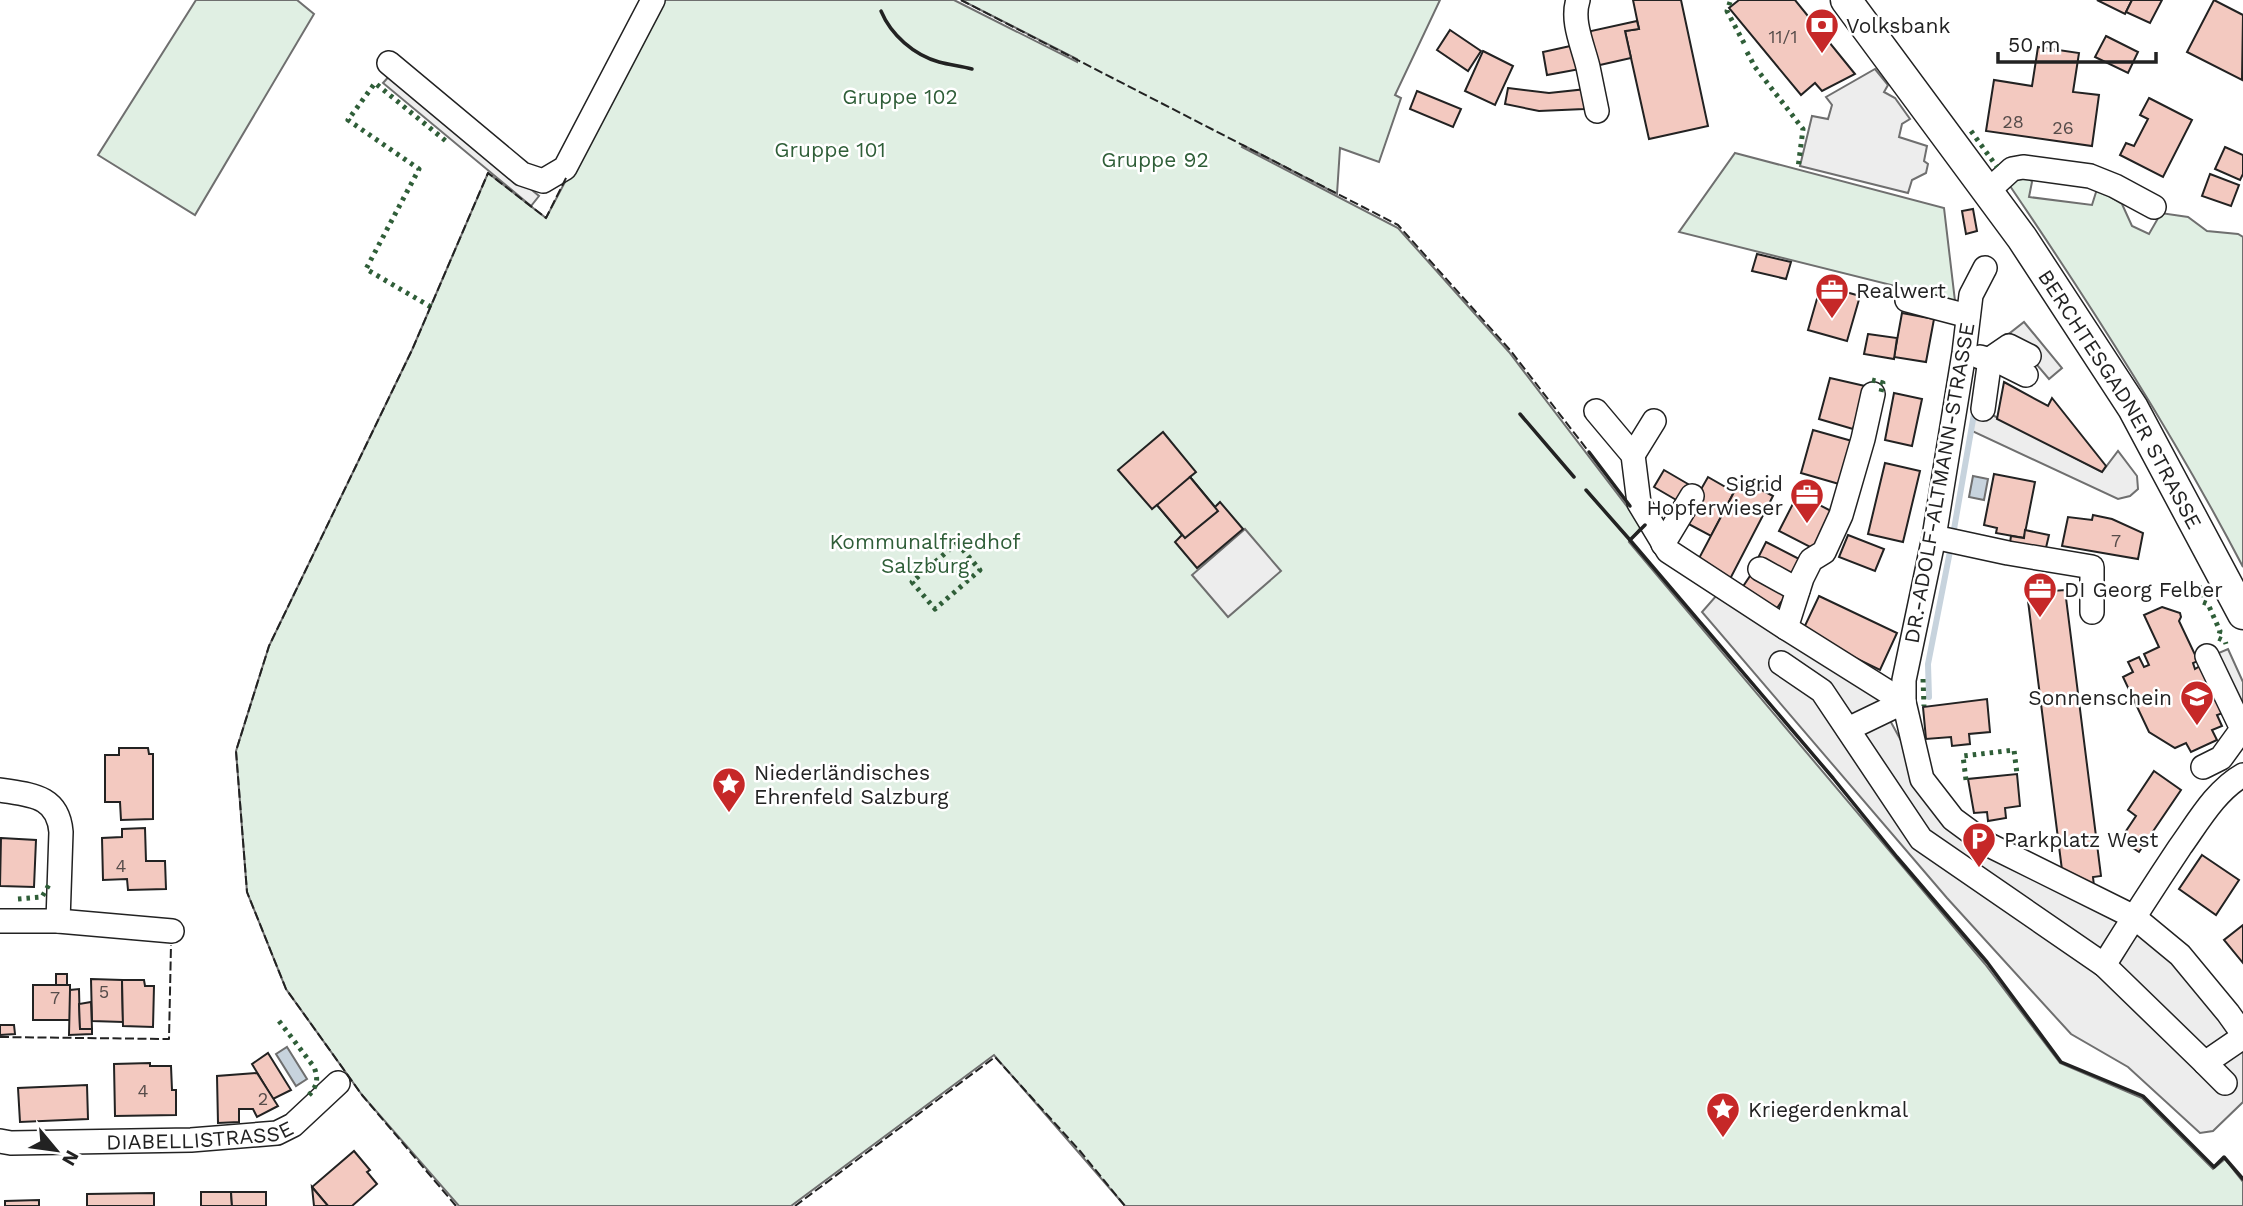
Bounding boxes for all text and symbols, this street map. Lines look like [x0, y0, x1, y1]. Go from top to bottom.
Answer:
bank icon: Volksbank [1803, 6, 1841, 55]
place label: Volksbank [1846, 13, 1950, 38]
scale bar [1998, 21, 2156, 65]
house number: 11/1 [1769, 26, 1797, 47]
text: 50 m [2008, 32, 2060, 57]
park label: Gruppe 102 [842, 84, 958, 109]
house number: 28 [2002, 111, 2024, 132]
house number: 26 [2052, 117, 2074, 138]
park label: Gruppe 101 [774, 137, 886, 162]
park label: Gruppe 92 [1101, 147, 1209, 172]
street label: BERCHTESGADNER STRASSE [2033, 265, 2208, 533]
office icon: Realwert [1813, 271, 1851, 320]
place label: Realwert [1856, 278, 1946, 303]
street label: DR.-ADOLF-ALTMANN-STRASSE [1898, 321, 1980, 645]
place label: Sigrid Hopferwieser [1647, 471, 1783, 520]
office icon: Sigrid Hopferwieser [1788, 476, 1826, 525]
park label: Kommunalfriedhof Salzburg [829, 529, 1021, 578]
house number: 7 [2111, 530, 2121, 551]
office icon: DI Georg Felber [2021, 570, 2059, 619]
place label: DI Georg Felber [2064, 577, 2223, 602]
school or university icon: Sonnenschein [2178, 678, 2216, 727]
place label: Sonnenschein [2028, 685, 2172, 710]
place label: Niederländisches Ehrenfeld Salzburg [754, 760, 949, 809]
place icon: Niederländisches Ehrenfeld Salzburg [710, 765, 748, 814]
parking icon: Parkplatz West [1960, 820, 1998, 869]
place label: Parkplatz West [2004, 827, 2159, 852]
house number: 4 [116, 855, 127, 876]
house number: 5 [99, 981, 109, 1002]
house number: 7 [50, 987, 60, 1008]
house number: 4 [138, 1080, 149, 1101]
house number: 2 [258, 1088, 268, 1109]
place icon: Kriegerdenkmal [1704, 1090, 1742, 1139]
place label: Kriegerdenkmal [1748, 1097, 1909, 1122]
north arrow [21, 1115, 91, 1185]
street label: DIABELLISTRASSE [106, 1115, 297, 1154]
text: N [57, 1146, 84, 1170]

